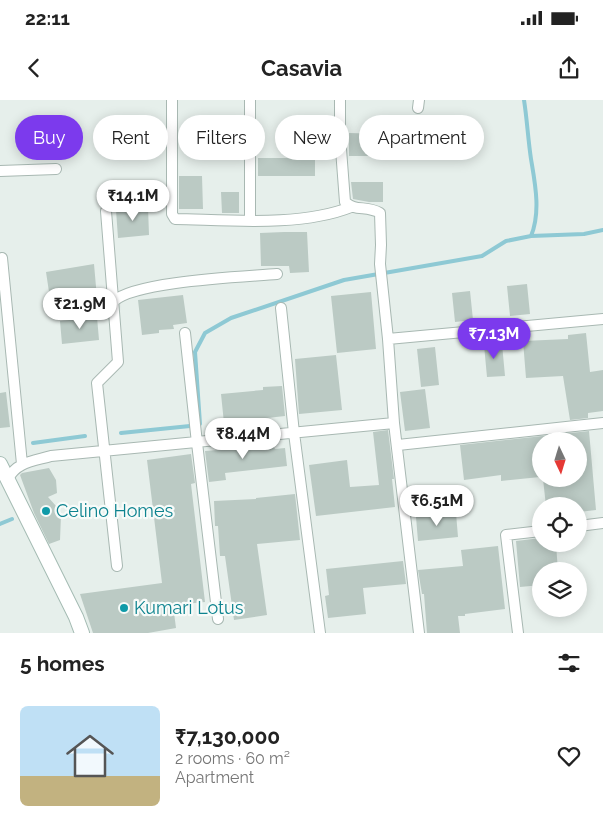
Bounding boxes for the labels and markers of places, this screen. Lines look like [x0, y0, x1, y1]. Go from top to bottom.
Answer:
pin: ₹14.1M [92, 180, 174, 222]
pin: ₹21.9M [39, 288, 121, 330]
pin: ₹7.13M [453, 318, 535, 360]
pin: ₹8.44M [202, 418, 284, 460]
pin: ₹6.51M [396, 484, 478, 527]
place label: Celino Homes [56, 500, 173, 521]
marker: Celino Homes [40, 505, 52, 517]
place label: Kumari Lotus [134, 597, 244, 618]
marker: Kumari Lotus [118, 602, 130, 614]

